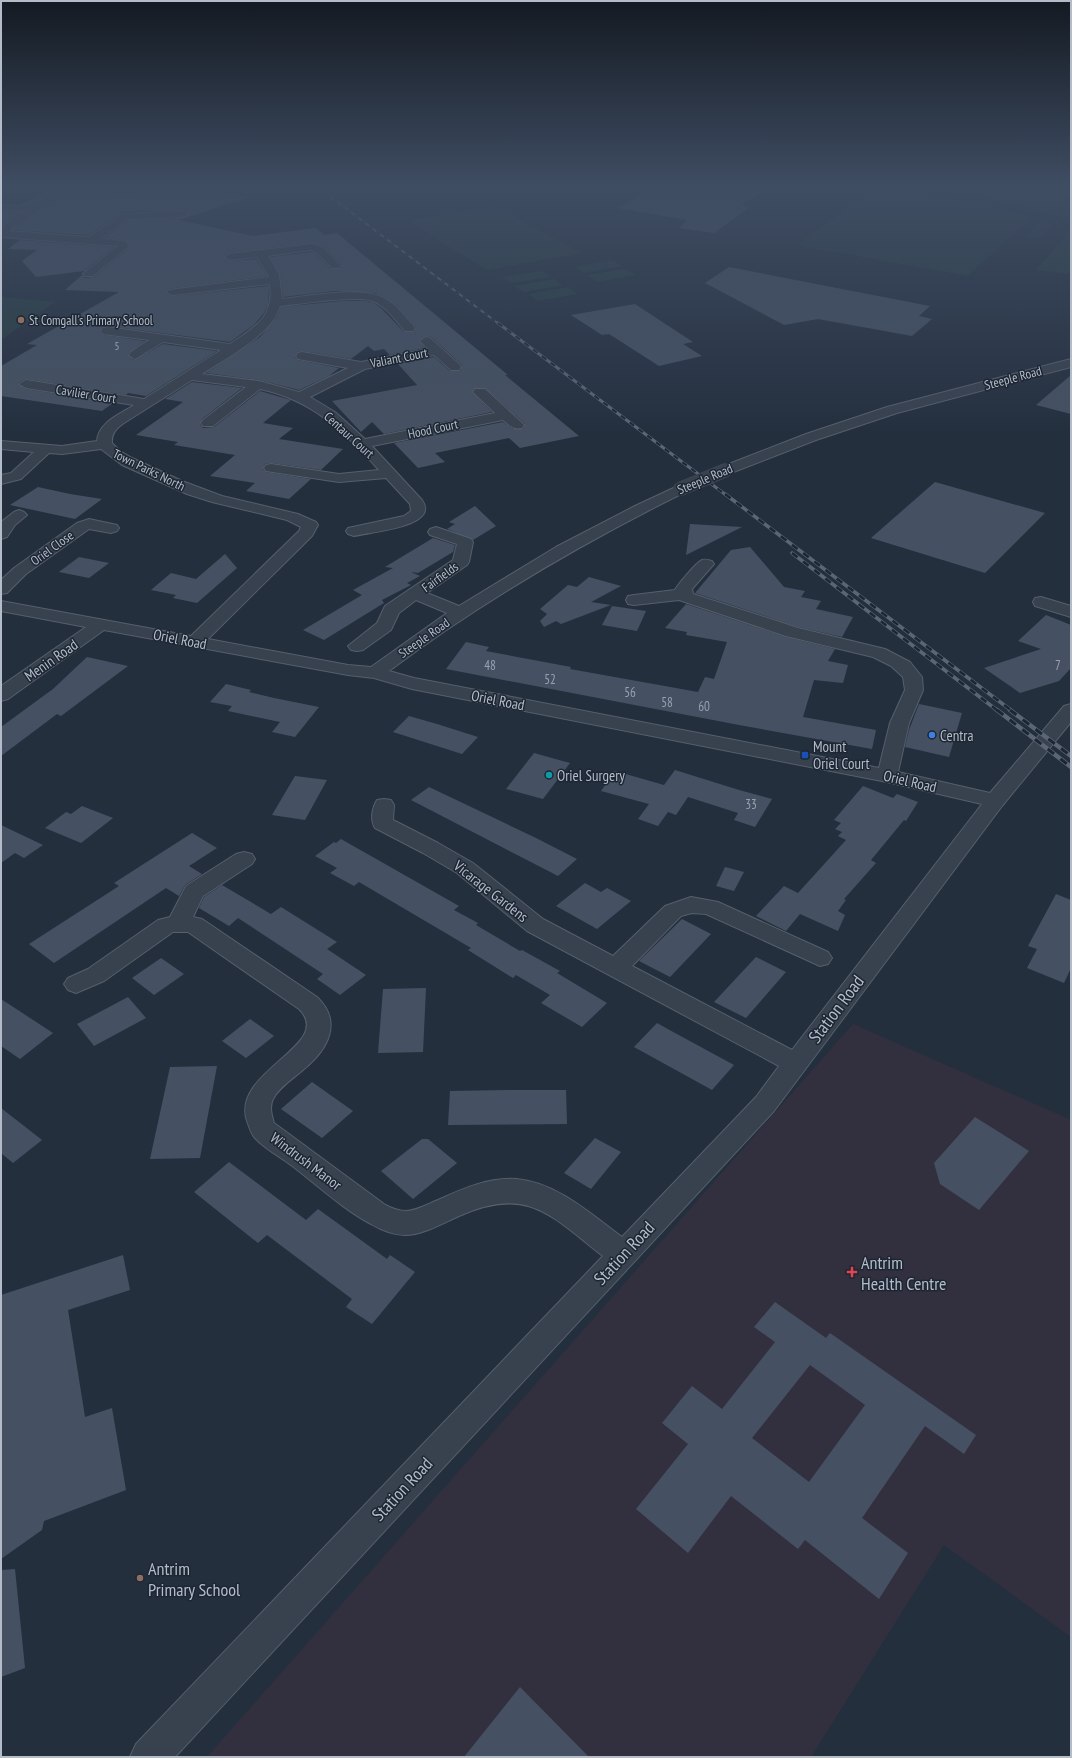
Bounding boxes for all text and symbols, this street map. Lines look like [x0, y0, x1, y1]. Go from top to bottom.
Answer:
place label: St Comgall's Primary School [29, 312, 153, 329]
marker: St Comgall's Primary School [16, 315, 26, 325]
house number: 5 [115, 339, 120, 353]
street label: Valiant Court [368, 344, 430, 372]
street label: Steeple Road [982, 362, 1044, 394]
street label: Cavilier Court [55, 381, 118, 407]
street label: Centaur Court [320, 408, 378, 462]
street label: Hood Court [406, 415, 460, 443]
street label: Town Parks North [110, 445, 188, 495]
street label: Steeple Road [675, 460, 735, 498]
street label: Oriel Close [27, 527, 77, 569]
street label: Fairfields [418, 558, 462, 596]
street label: Steeple Road [395, 614, 453, 662]
street label: Oriel Road [152, 625, 208, 653]
street label: Menin Road [21, 635, 81, 685]
house number: 48 [484, 657, 496, 674]
house number: 7 [1055, 657, 1061, 674]
house number: 52 [544, 671, 556, 688]
house number: 56 [624, 684, 636, 701]
street label: Oriel Road [470, 686, 526, 714]
house number: 58 [661, 694, 673, 711]
house number: 60 [698, 698, 710, 715]
place label: Centra [940, 726, 973, 745]
marker: Centra [927, 730, 937, 740]
place label: Mount Oriel Court [813, 737, 870, 773]
marker: Mount Oriel Court [800, 750, 810, 760]
place label: Oriel Surgery [557, 766, 625, 785]
street label: Oriel Road [882, 766, 938, 796]
marker: Oriel Surgery [544, 770, 554, 780]
house number: 33 [745, 796, 757, 813]
street label: Vicarage Gardens [449, 855, 532, 926]
street label: Station Road [803, 971, 869, 1047]
street label: Windrush Manor [266, 1128, 346, 1195]
street label: Station Road [589, 1216, 659, 1290]
place label: Antrim Health Centre [861, 1251, 947, 1295]
marker: Antrim Health Centre [846, 1266, 858, 1278]
street label: Station Road [367, 1452, 437, 1526]
place label: Antrim Primary School [148, 1557, 241, 1601]
marker: Antrim Primary School [135, 1573, 145, 1583]

